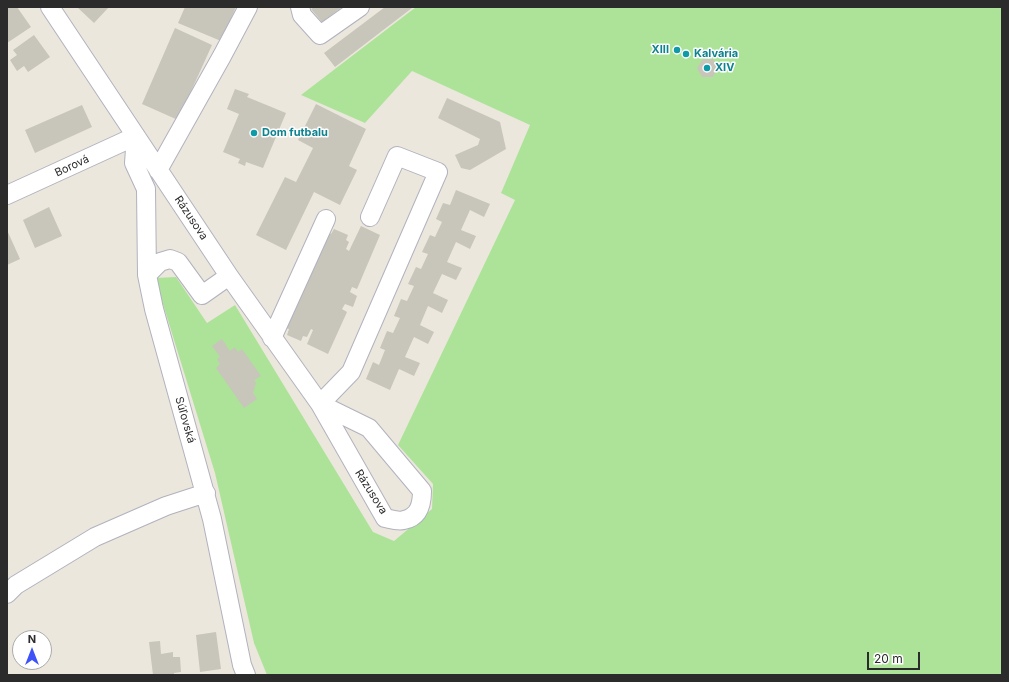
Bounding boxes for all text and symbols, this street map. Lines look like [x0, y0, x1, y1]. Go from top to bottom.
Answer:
place label: XIII [652, 43, 669, 57]
marker: XIII [672, 45, 682, 55]
place label: Kalvária [694, 47, 738, 61]
marker: Kalvária [681, 49, 691, 59]
place label: XIV [715, 61, 734, 75]
marker: XIV [702, 63, 712, 73]
place label: Dom futbalu [262, 126, 328, 140]
marker: Dom futbalu [249, 128, 259, 138]
street label: Borová [53, 152, 91, 180]
street label: Rázusova [171, 193, 211, 243]
street label: Súľovská [172, 395, 198, 445]
street label: Rázusova [352, 467, 390, 517]
north arrow [12, 630, 52, 670]
text: N [28, 632, 36, 646]
scale bar [869, 644, 922, 670]
text: 20 m [874, 651, 903, 666]

